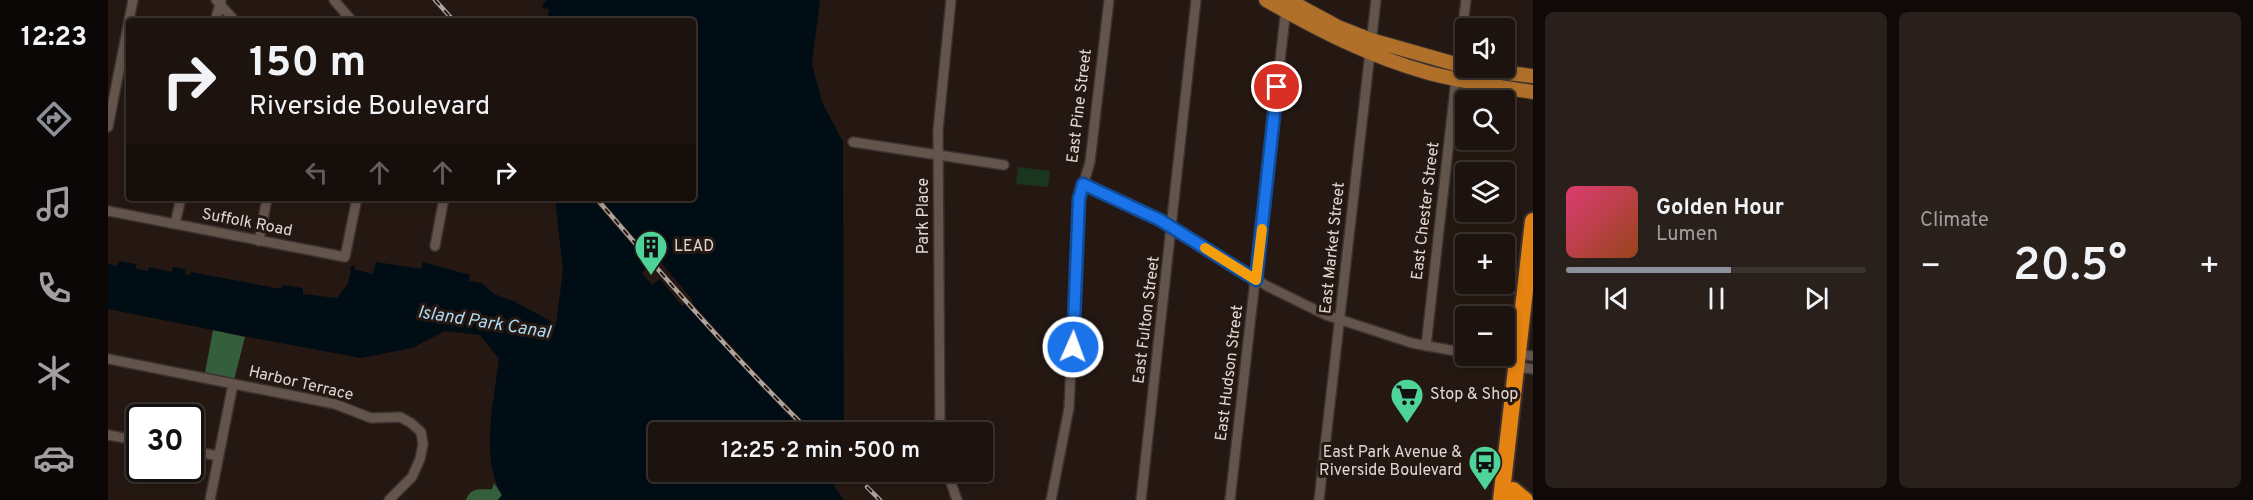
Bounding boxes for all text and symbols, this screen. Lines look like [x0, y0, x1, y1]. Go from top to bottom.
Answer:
map controls [1455, 18, 1515, 366]
button: sound [1455, 18, 1515, 78]
text: 12:23 [21, 21, 87, 55]
text: 150 m [249, 38, 366, 91]
icon: right [150, 42, 228, 120]
street label: East Pine Street [1063, 48, 1097, 164]
pin [1251, 61, 1302, 112]
icon: arrive [1260, 70, 1293, 103]
text: Riverside Boulevard [249, 90, 490, 124]
button: search [1455, 90, 1515, 150]
icon: directions [33, 98, 75, 140]
street label: East Chester Street [1408, 141, 1444, 281]
icon: left [300, 156, 333, 189]
icon: ahead [363, 156, 396, 189]
icon: ahead [426, 156, 459, 189]
icon: right [489, 156, 522, 189]
button: layers [1455, 162, 1515, 222]
street label: Park Place [914, 178, 934, 254]
street label: East Market Street [1316, 181, 1350, 315]
icon: music [33, 183, 75, 225]
text: Golden Hour [1656, 195, 1784, 222]
street label: Suffolk Road [200, 204, 294, 242]
text: Climate [1920, 208, 1989, 234]
text: Lumen [1656, 222, 1718, 248]
building icon: LEAD [633, 229, 669, 276]
button: + [1455, 234, 1515, 294]
place label: LEAD [674, 237, 714, 257]
text: 20.5° [2013, 239, 2127, 296]
text: − [1920, 247, 1941, 289]
text: + [2199, 247, 2220, 289]
street label: East Fulton Street [1129, 255, 1165, 385]
icon: phone [33, 267, 75, 309]
icon: previous [1600, 282, 1633, 315]
icon: pause [1700, 282, 1733, 315]
icon: next [1800, 282, 1833, 315]
water label: Island Park Canal [416, 301, 553, 345]
street label: East Hudson Street [1212, 304, 1248, 442]
button: − [1455, 306, 1515, 366]
position arrow [1041, 315, 1105, 379]
icon: climate [33, 352, 75, 394]
street label: Harbor Terrace [247, 362, 355, 406]
supermarket icon: Stop & Shop [1389, 377, 1425, 424]
place label: Stop & Shop [1430, 385, 1518, 405]
speed limit sign: 30 [126, 404, 204, 482]
icon: car [33, 437, 75, 479]
text: 12:25 · 2 min · 500 m [721, 438, 920, 465]
place label: East Park Avenue & Riverside Boulevard [1319, 443, 1462, 481]
bus stop icon: East Park Avenue & Riverside Boulevard [1467, 444, 1503, 491]

